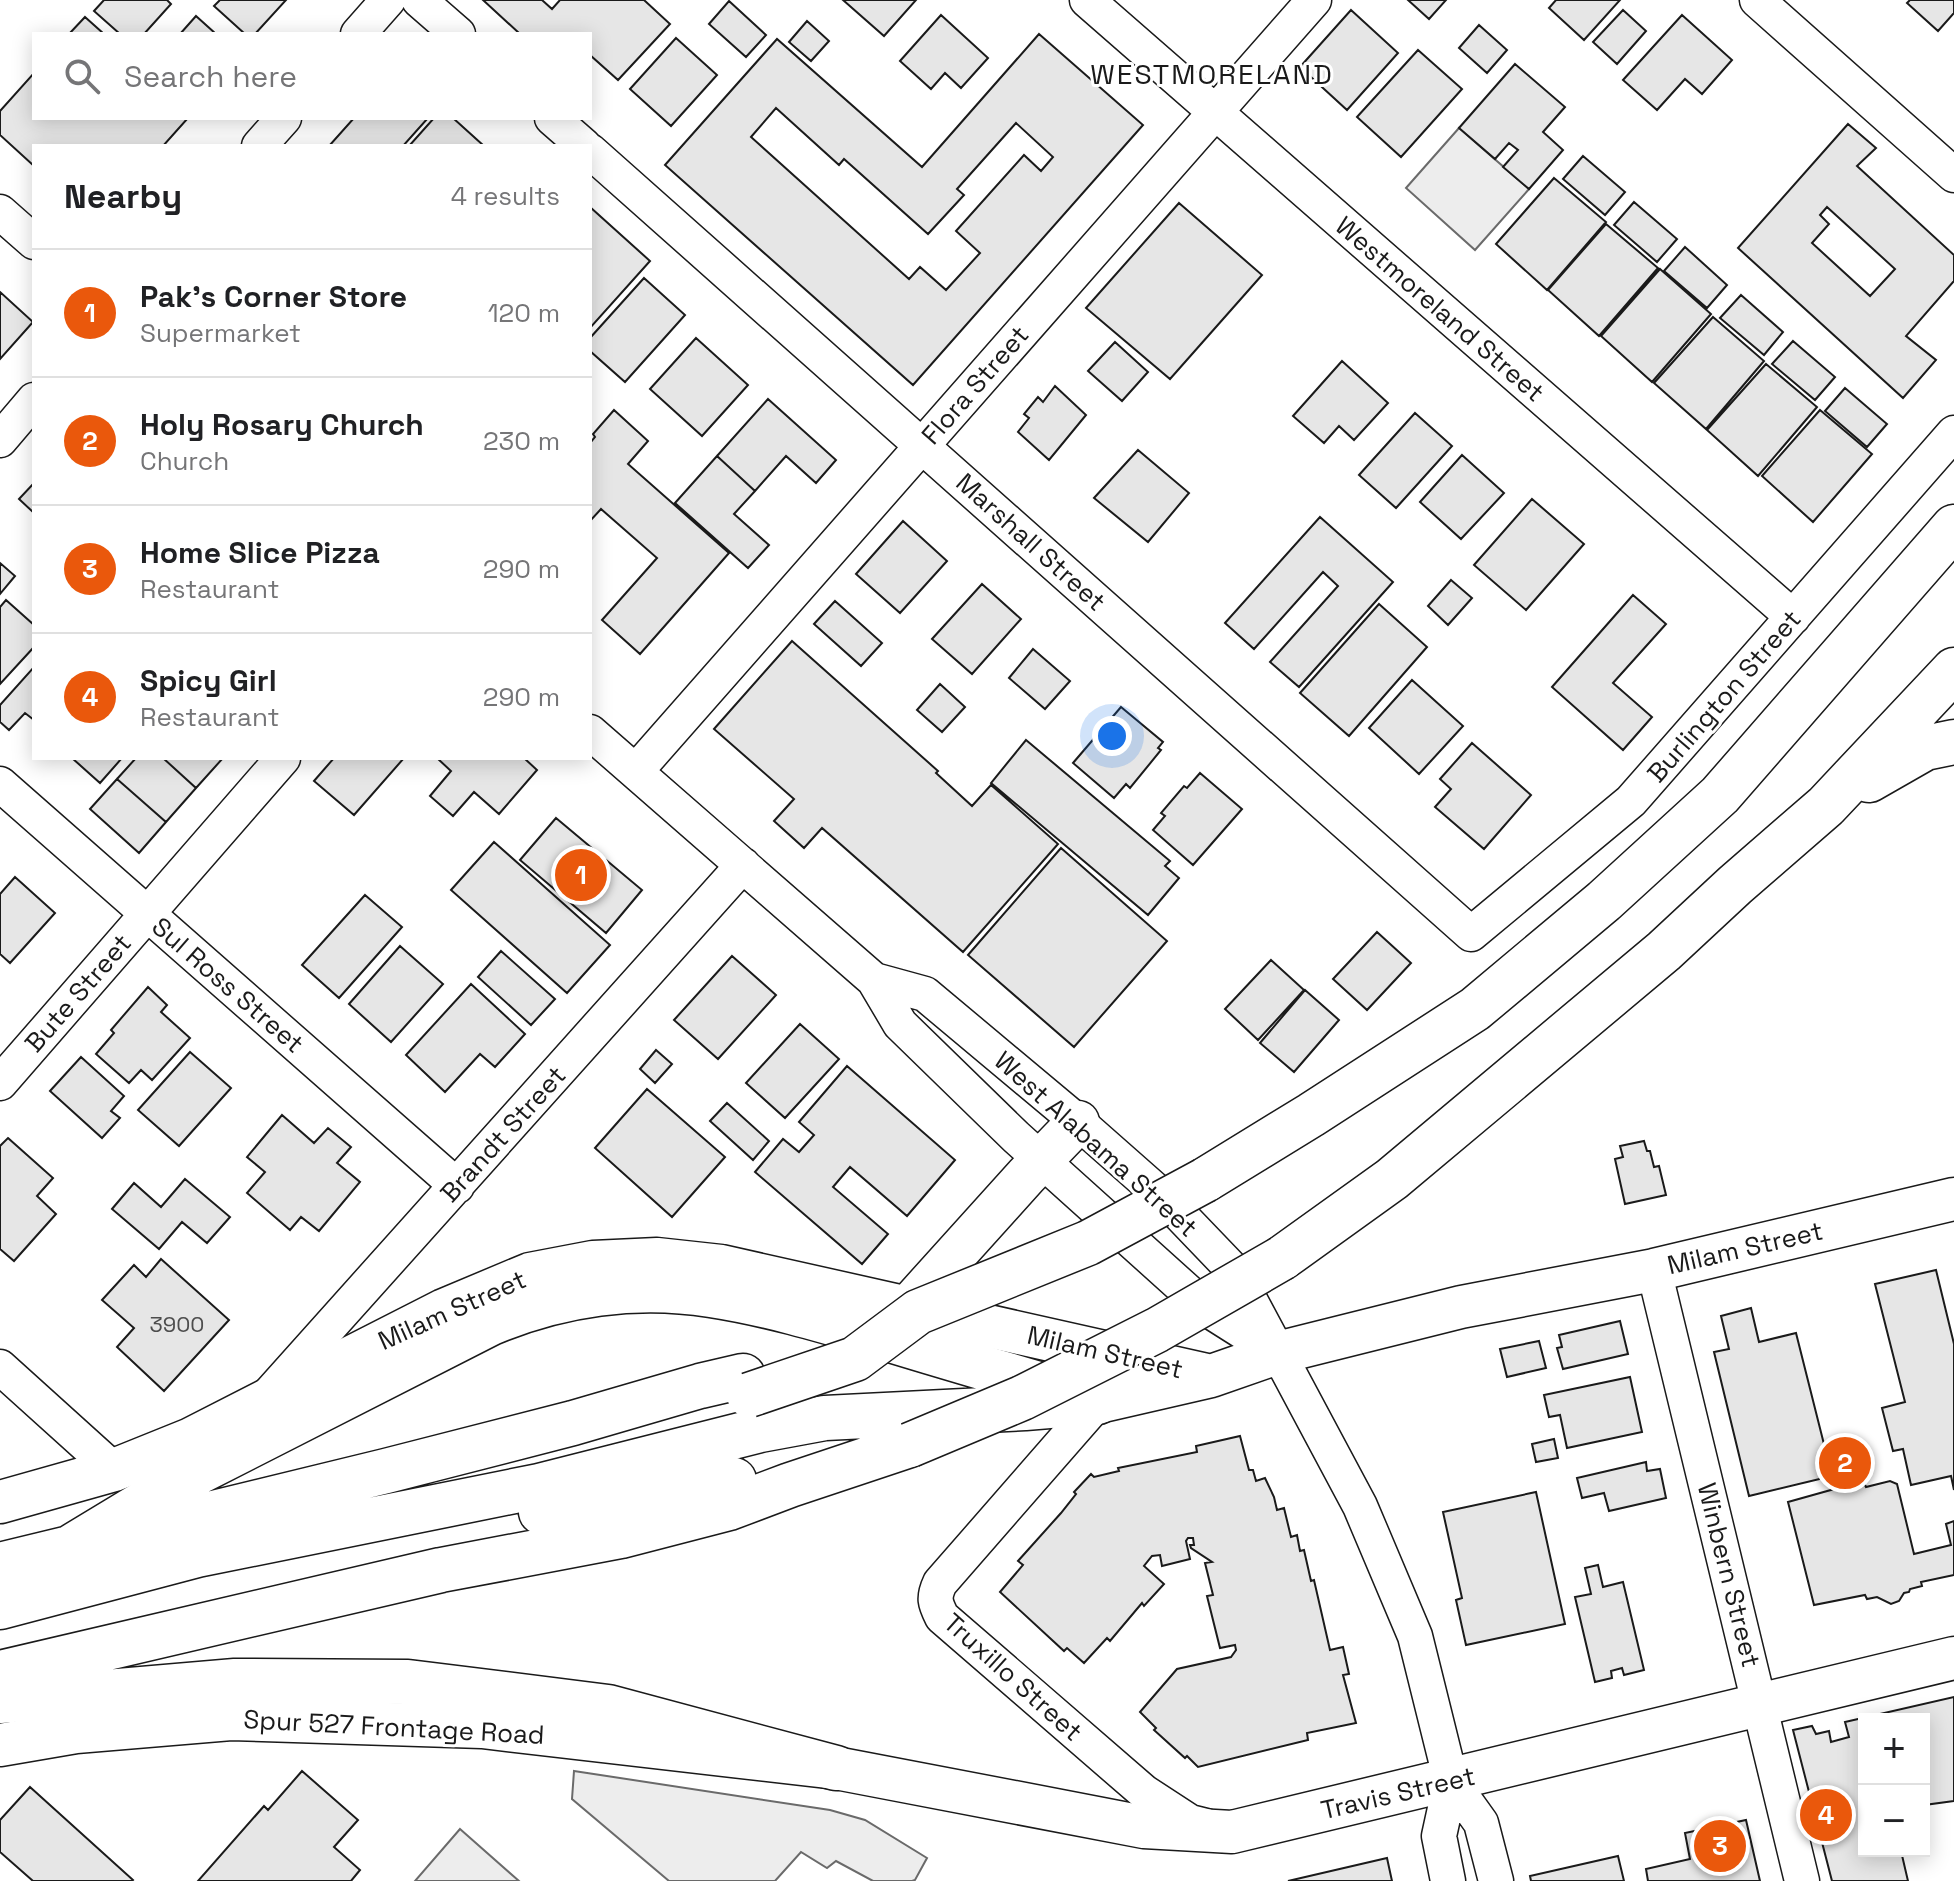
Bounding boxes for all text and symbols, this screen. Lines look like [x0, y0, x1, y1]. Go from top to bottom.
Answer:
search box [32, 32, 592, 120]
icon: search [60, 54, 104, 98]
district label: WESTMORELAND [1090, 56, 1334, 92]
text: Search here [124, 57, 297, 96]
text: Nearby [64, 175, 182, 218]
text: 4 results [451, 179, 560, 213]
street label: Westmoreland Street [1328, 209, 1552, 409]
text: Pak's Corner Store [140, 277, 407, 316]
text: 1 [84, 296, 96, 330]
text: 120 m [488, 296, 560, 330]
text: Supermarket [140, 316, 301, 350]
street label: Flora Street [914, 318, 1036, 452]
text: Holy Rosary Church [140, 405, 424, 444]
text: 2 [82, 424, 98, 458]
text: 230 m [483, 424, 560, 458]
text: Church [140, 444, 229, 478]
street label: Marshall Street [949, 466, 1113, 618]
text: Home Slice Pizza [140, 533, 380, 572]
text: 3 [82, 552, 98, 586]
text: 290 m [483, 552, 560, 586]
text: Restaurant [140, 572, 279, 606]
street label: Burlington Street [1640, 603, 1808, 789]
text: Spicy Girl [140, 661, 277, 700]
text: 4 [82, 680, 98, 714]
text: 290 m [483, 680, 560, 714]
text: Restaurant [140, 700, 279, 734]
your location [1092, 716, 1132, 756]
pin: 1 [555, 845, 607, 905]
street label: Sul Ross Street [145, 910, 311, 1060]
street label: Bute Street [17, 927, 139, 1059]
street label: West Alabama Street [987, 1044, 1205, 1244]
street label: Brandt Street [433, 1059, 573, 1209]
street label: Milam Street [1664, 1214, 1826, 1282]
street label: Milam Street [373, 1262, 531, 1358]
house number: 3900 [150, 1310, 204, 1338]
street label: Milam Street [1024, 1318, 1186, 1386]
pin: 2 [1819, 1433, 1871, 1493]
street label: Winbern Street [1690, 1479, 1768, 1671]
street label: Truxillo Street [936, 1606, 1090, 1748]
street label: Spur 527 Frontage Road [243, 1702, 545, 1752]
map controls [1858, 1713, 1930, 1857]
button: + [1858, 1713, 1930, 1785]
street label: Travis Street [1318, 1759, 1478, 1827]
pin: 4 [1800, 1785, 1852, 1845]
button: − [1858, 1785, 1930, 1857]
pin: 3 [1694, 1816, 1746, 1876]

